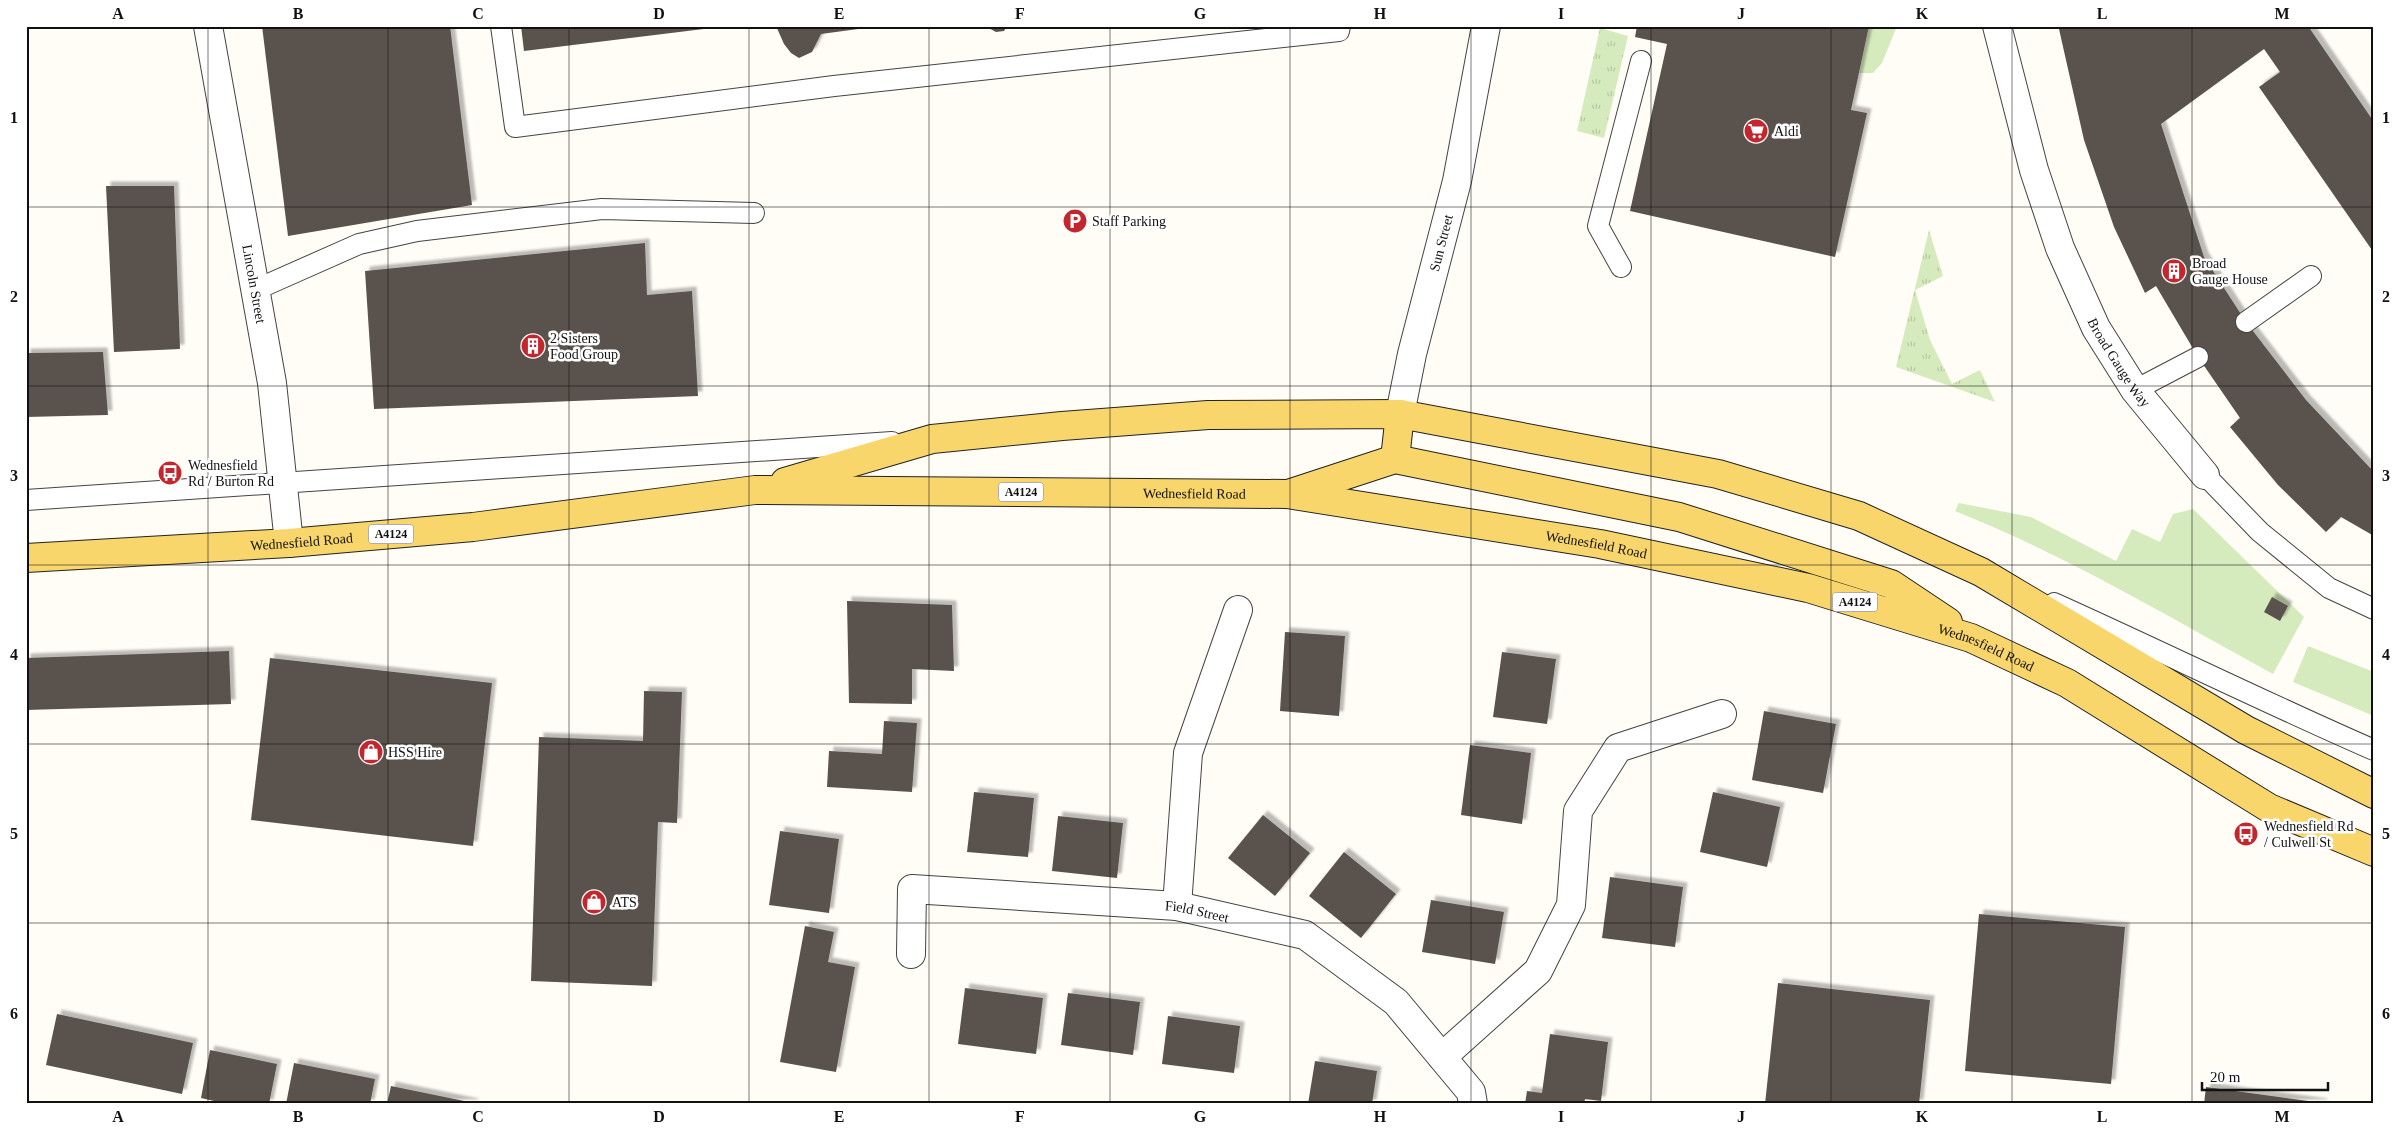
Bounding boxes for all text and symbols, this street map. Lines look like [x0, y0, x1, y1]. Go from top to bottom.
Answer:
text: A [112, 5, 124, 22]
text: B [293, 5, 304, 22]
text: C [472, 5, 484, 22]
text: D [653, 5, 665, 22]
text: E [834, 5, 844, 22]
text: F [1015, 5, 1025, 22]
text: G [1194, 5, 1207, 22]
text: H [1374, 5, 1387, 22]
text: I [1558, 5, 1564, 22]
text: J [1737, 5, 1745, 22]
text: K [1916, 5, 1929, 22]
text: L [2097, 5, 2107, 22]
text: M [2274, 5, 2290, 22]
text: 1 [10, 109, 18, 126]
text: 1 [2382, 109, 2390, 126]
supermarket icon: Aldi [1743, 118, 1769, 144]
place label: Aldi [1774, 124, 1799, 139]
parking icon: Staff Parking [1062, 208, 1088, 234]
street label: Sun Street [1427, 213, 1456, 273]
place label: Staff Parking [1092, 214, 1166, 229]
street label: Lincoln Street [239, 243, 268, 325]
place label: Broad Gauge House [2192, 256, 2268, 287]
building icon: Broad Gauge House [2161, 258, 2187, 284]
text: 2 [10, 288, 18, 305]
text: 2 [2382, 288, 2390, 305]
street label: Broad Gauge Way [2085, 316, 2153, 410]
place label: 2 Sisters Food Group [550, 331, 618, 362]
building icon: 2 Sisters Food Group [520, 333, 546, 359]
place label: Wednesfield Rd / Burton Rd [188, 458, 274, 489]
bus stop icon: Wednesfield Rd / Burton Rd [157, 460, 183, 486]
text: 3 [10, 467, 18, 484]
text: 3 [2382, 467, 2390, 484]
road number: A4124 [998, 482, 1044, 502]
street label: Wednesfield Road [1143, 486, 1246, 502]
road number: A4124 [368, 524, 414, 544]
street label: Wednesfield Road [1545, 528, 1648, 562]
street label: Wednesfield Road [250, 530, 353, 553]
road number: A4124 [1832, 592, 1878, 612]
street label: Wednesfield Road [1936, 621, 2036, 674]
text: 4 [10, 646, 18, 663]
text: 4 [2382, 646, 2390, 663]
shop icon: HSS Hire [358, 739, 384, 765]
place label: HSS Hire [388, 745, 442, 760]
place label: Wednesfield Rd / Culwell St [2264, 819, 2353, 850]
bus stop icon: Wednesfield Rd / Culwell St [2233, 821, 2259, 847]
text: 5 [10, 825, 18, 842]
text: 5 [2382, 825, 2390, 842]
shop icon: ATS [581, 889, 607, 915]
place label: ATS [612, 895, 637, 910]
street label: Field Street [1164, 898, 1230, 926]
text: 6 [10, 1005, 18, 1022]
text: 6 [2382, 1005, 2390, 1022]
scale bar [2202, 1060, 2329, 1092]
text: 20 m [2210, 1069, 2241, 1085]
text: A [112, 1108, 124, 1125]
text: B [293, 1108, 304, 1125]
text: C [472, 1108, 484, 1125]
text: D [653, 1108, 665, 1125]
text: E [834, 1108, 844, 1125]
text: F [1015, 1108, 1025, 1125]
text: G [1194, 1108, 1207, 1125]
text: H [1374, 1108, 1387, 1125]
text: I [1558, 1108, 1564, 1125]
text: J [1737, 1108, 1745, 1125]
text: K [1916, 1108, 1929, 1125]
text: L [2097, 1108, 2107, 1125]
text: M [2274, 1108, 2290, 1125]

